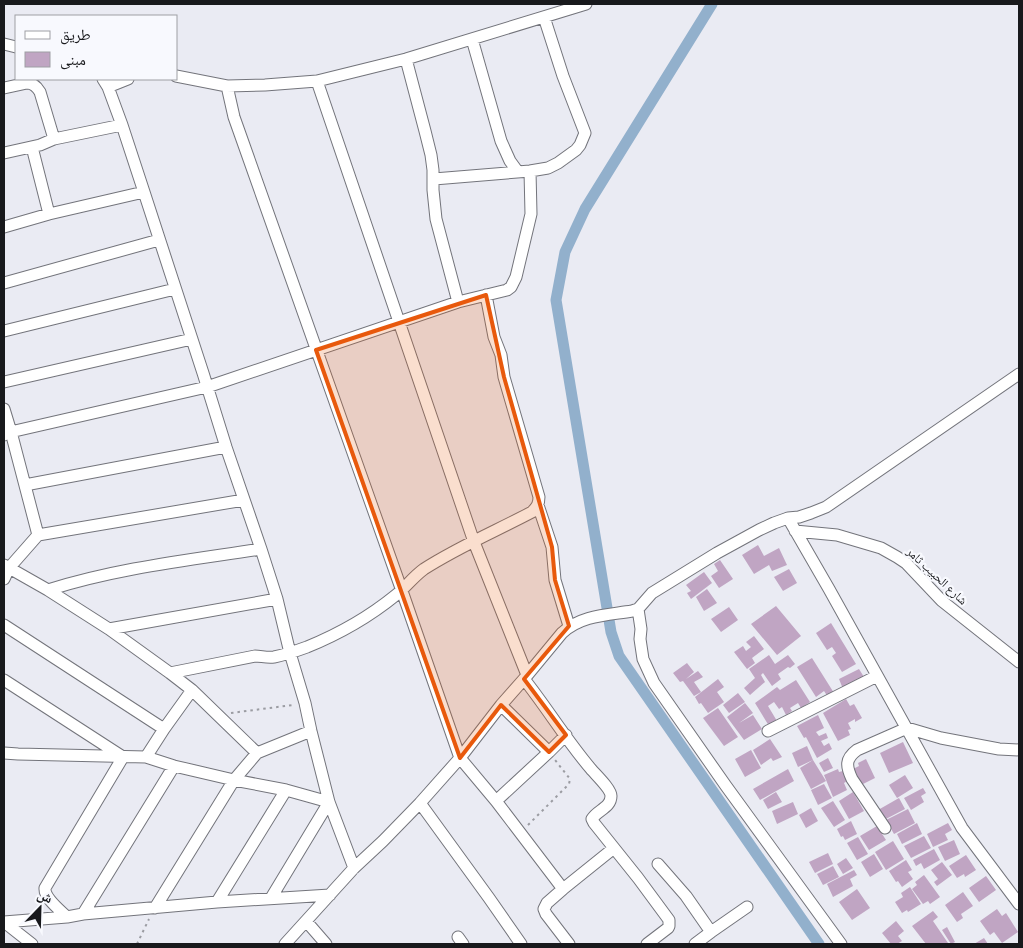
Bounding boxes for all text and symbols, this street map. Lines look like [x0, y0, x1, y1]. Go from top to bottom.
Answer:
legend [15, 15, 178, 80]
text: طريق [60, 26, 91, 45]
text: مبنى [60, 51, 86, 70]
street label: شارع الحبيب ثامر [903, 544, 970, 608]
north arrow [15, 883, 65, 933]
text: ش [35, 886, 55, 907]

